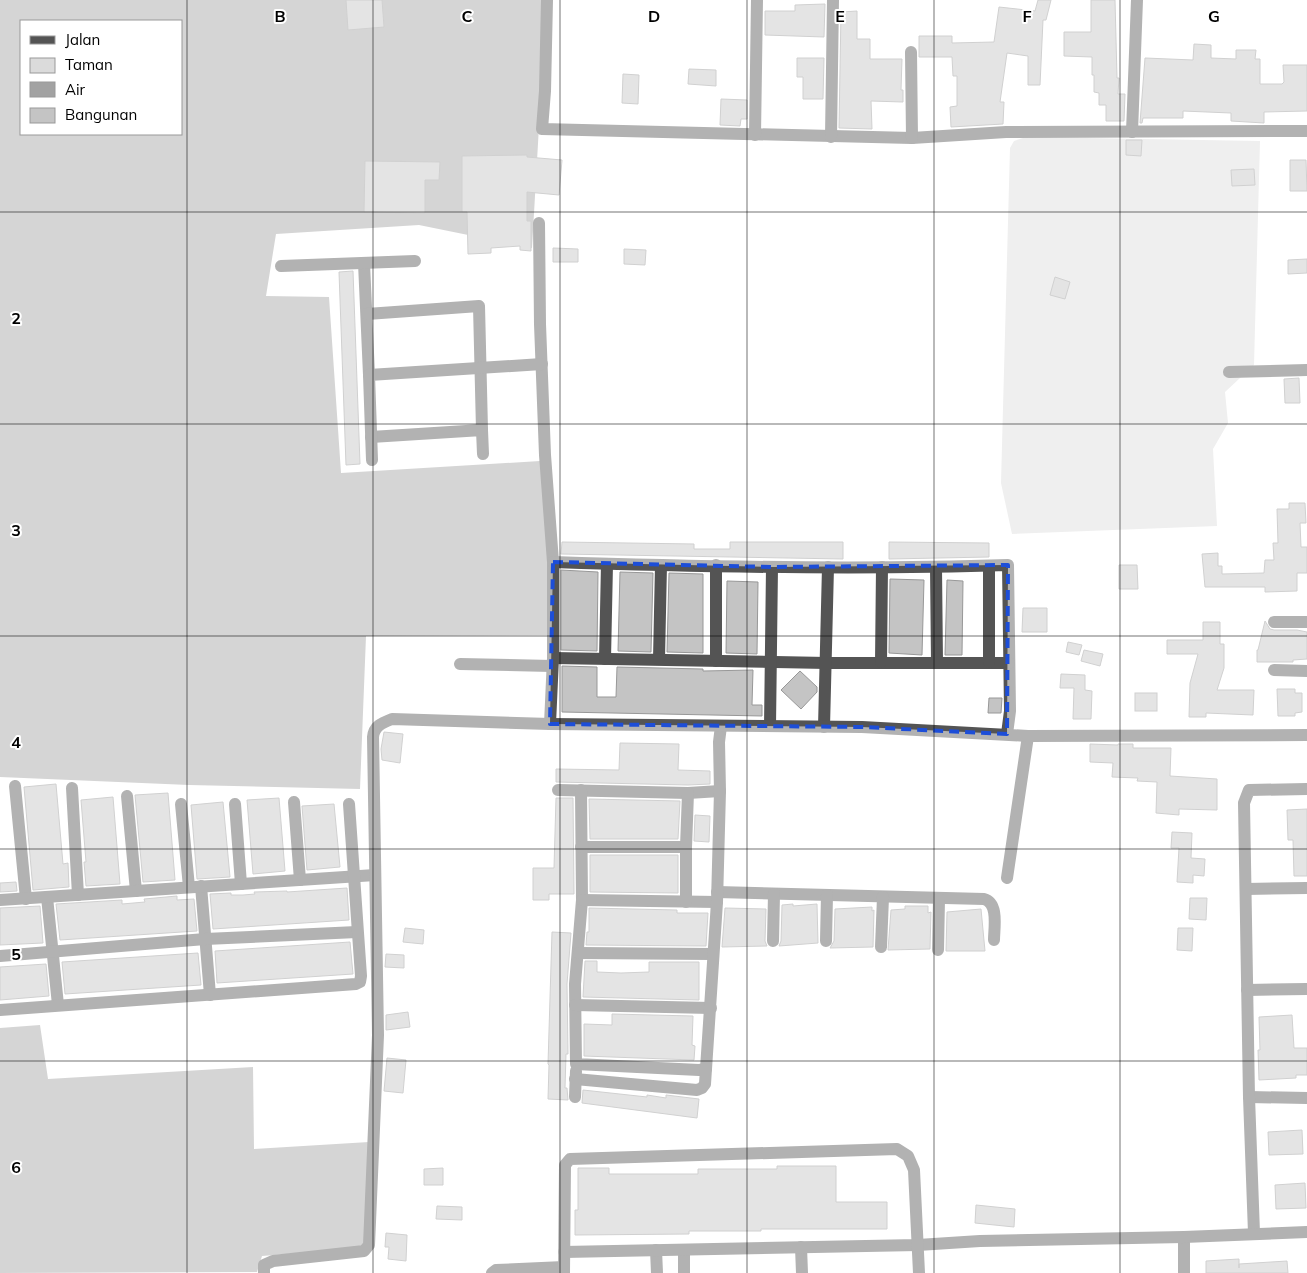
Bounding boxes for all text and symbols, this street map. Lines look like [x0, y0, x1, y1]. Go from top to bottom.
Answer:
text: B [274, 6, 286, 26]
text: C [462, 6, 473, 26]
text: D [648, 6, 660, 26]
text: E [835, 6, 845, 26]
text: F [1022, 6, 1032, 26]
text: G [1208, 6, 1220, 26]
legend [20, 20, 182, 135]
text: Jalan [65, 30, 100, 49]
text: Taman [65, 55, 113, 74]
text: Air [65, 80, 86, 99]
text: Bangunan [65, 105, 137, 124]
text: 2 [11, 308, 21, 328]
text: 3 [11, 520, 21, 540]
text: 4 [11, 732, 21, 752]
text: 5 [11, 944, 21, 964]
text: 6 [11, 1157, 21, 1177]

